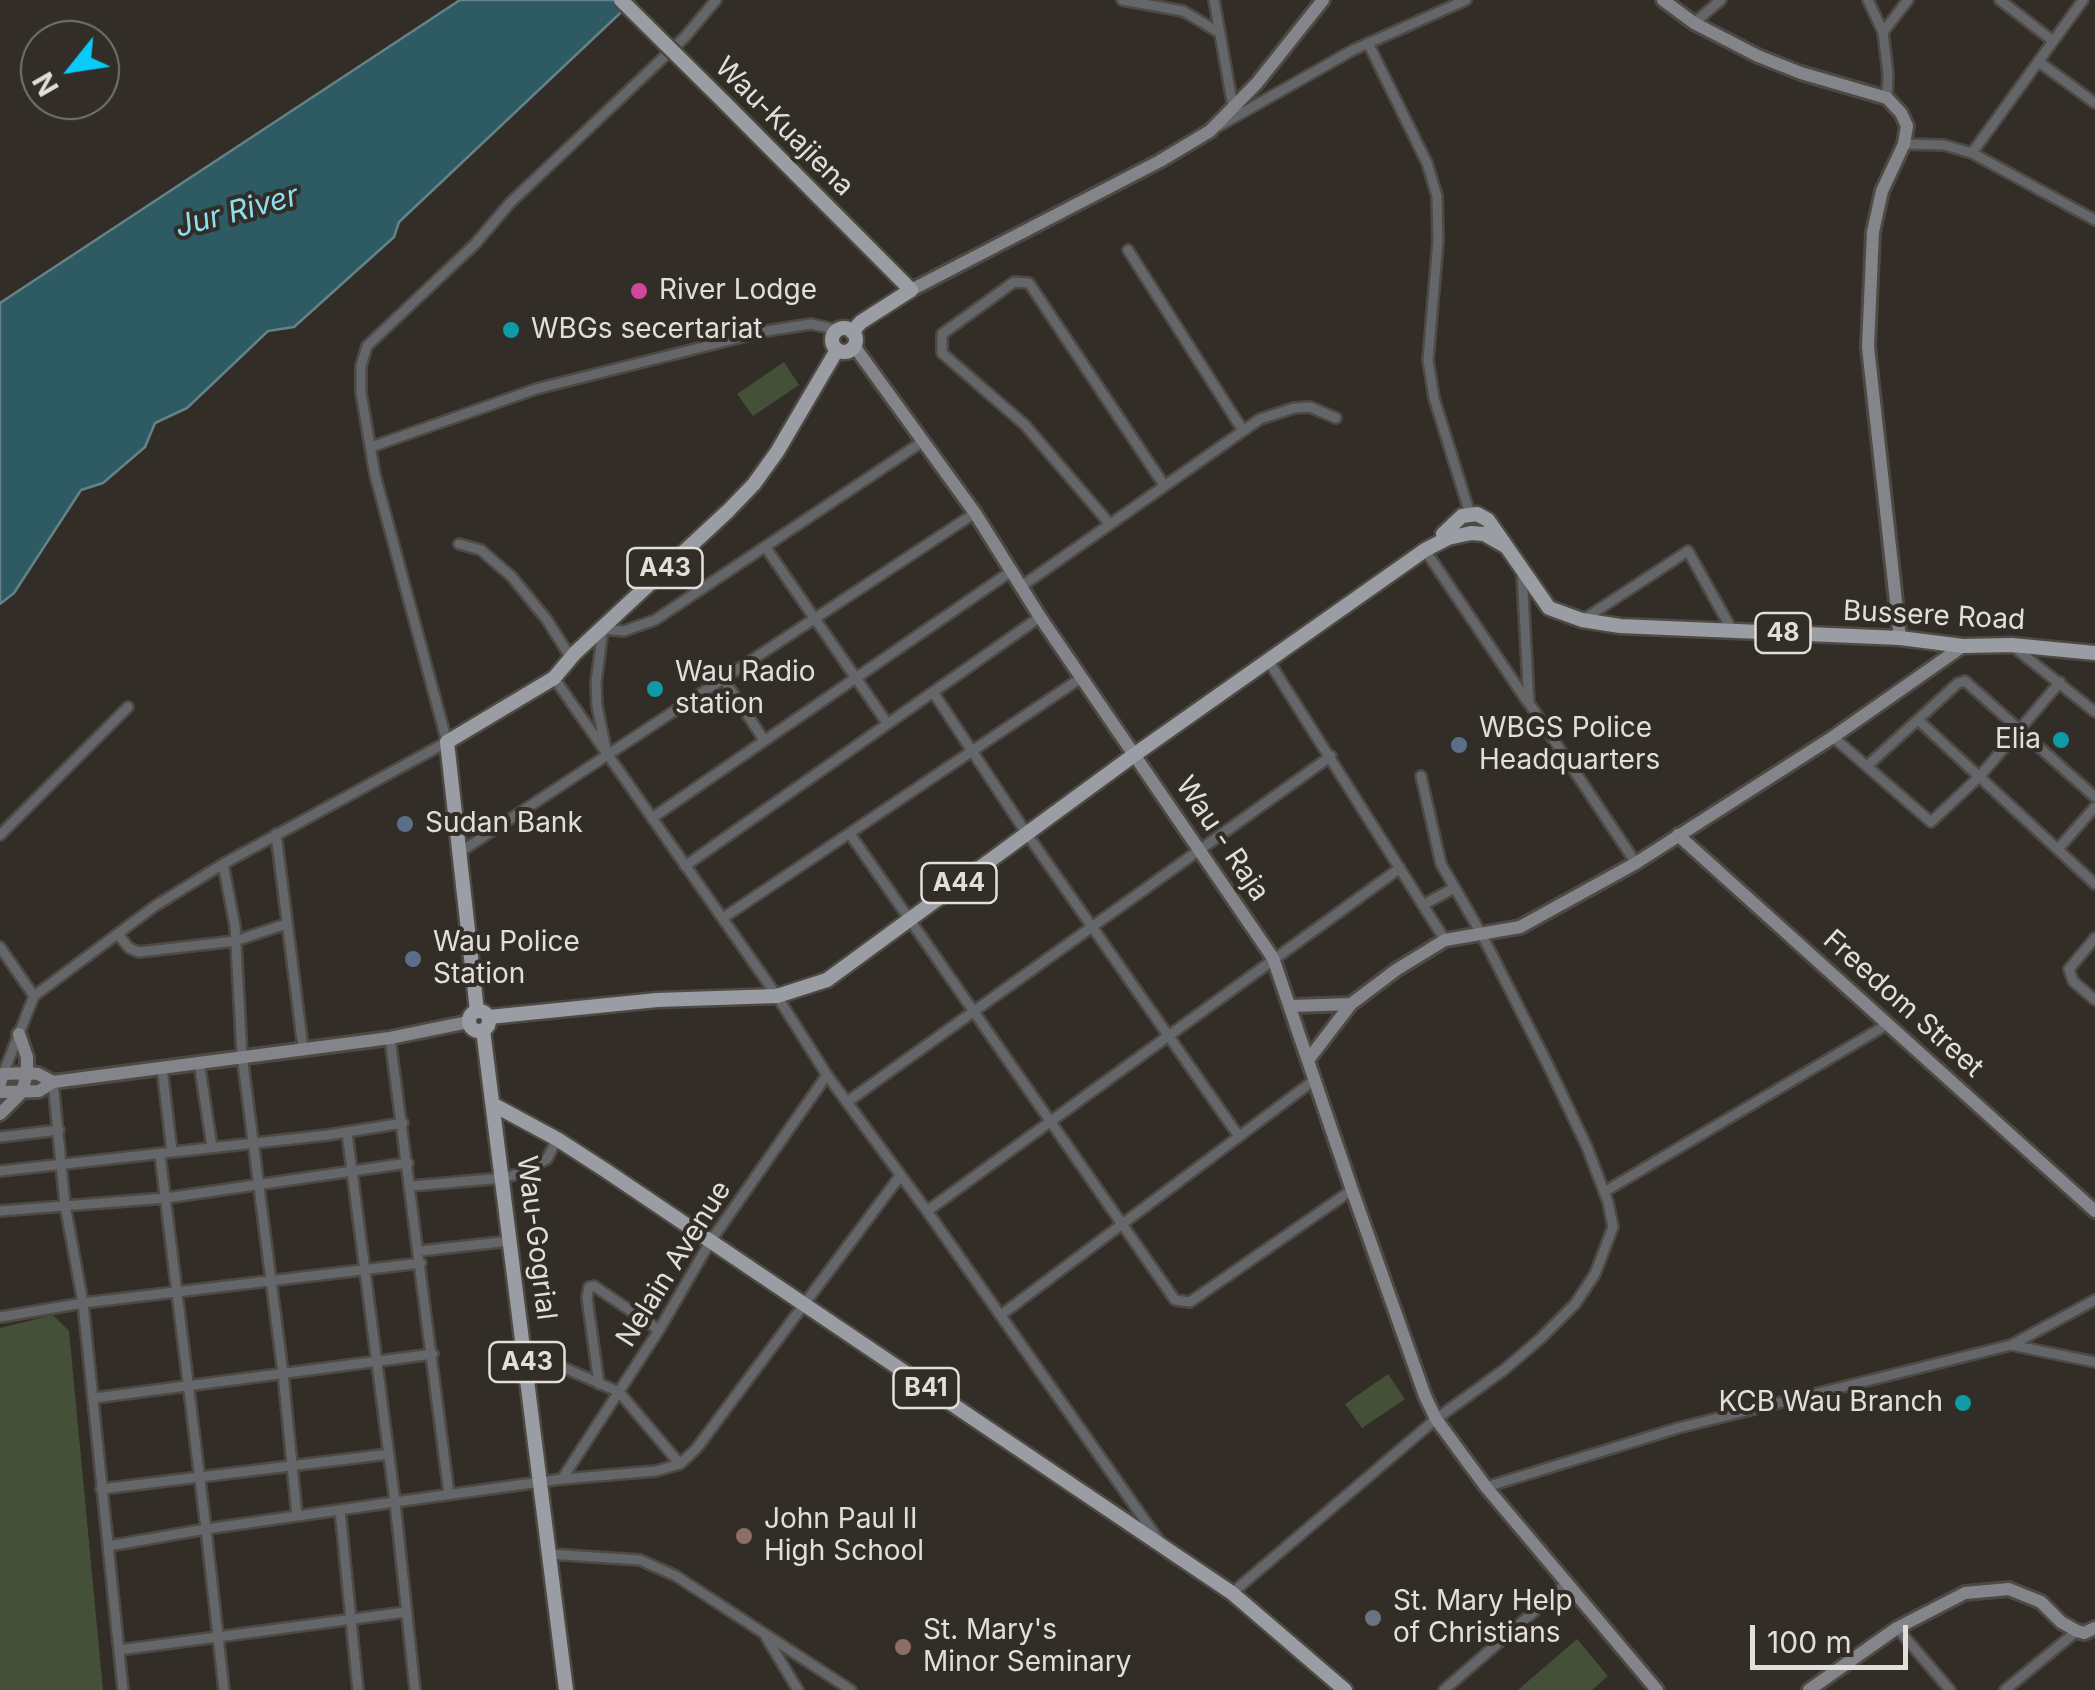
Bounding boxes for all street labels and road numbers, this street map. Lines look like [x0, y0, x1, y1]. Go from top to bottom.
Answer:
street label: Wau-Kuajiena [708, 51, 860, 203]
road number: A43 [628, 548, 702, 588]
street label: Bussere Road [1842, 594, 2026, 638]
road number: 48 [1756, 613, 1810, 653]
street label: Wau - Raja [1168, 770, 1276, 908]
road number: A44 [922, 863, 996, 903]
street label: Freedom Street [1816, 923, 1990, 1085]
street label: Wau-Gogrial [509, 1154, 563, 1322]
street label: Nelain Avenue [610, 1175, 738, 1353]
road number: A43 [490, 1342, 564, 1382]
road number: B41 [894, 1368, 958, 1408]

